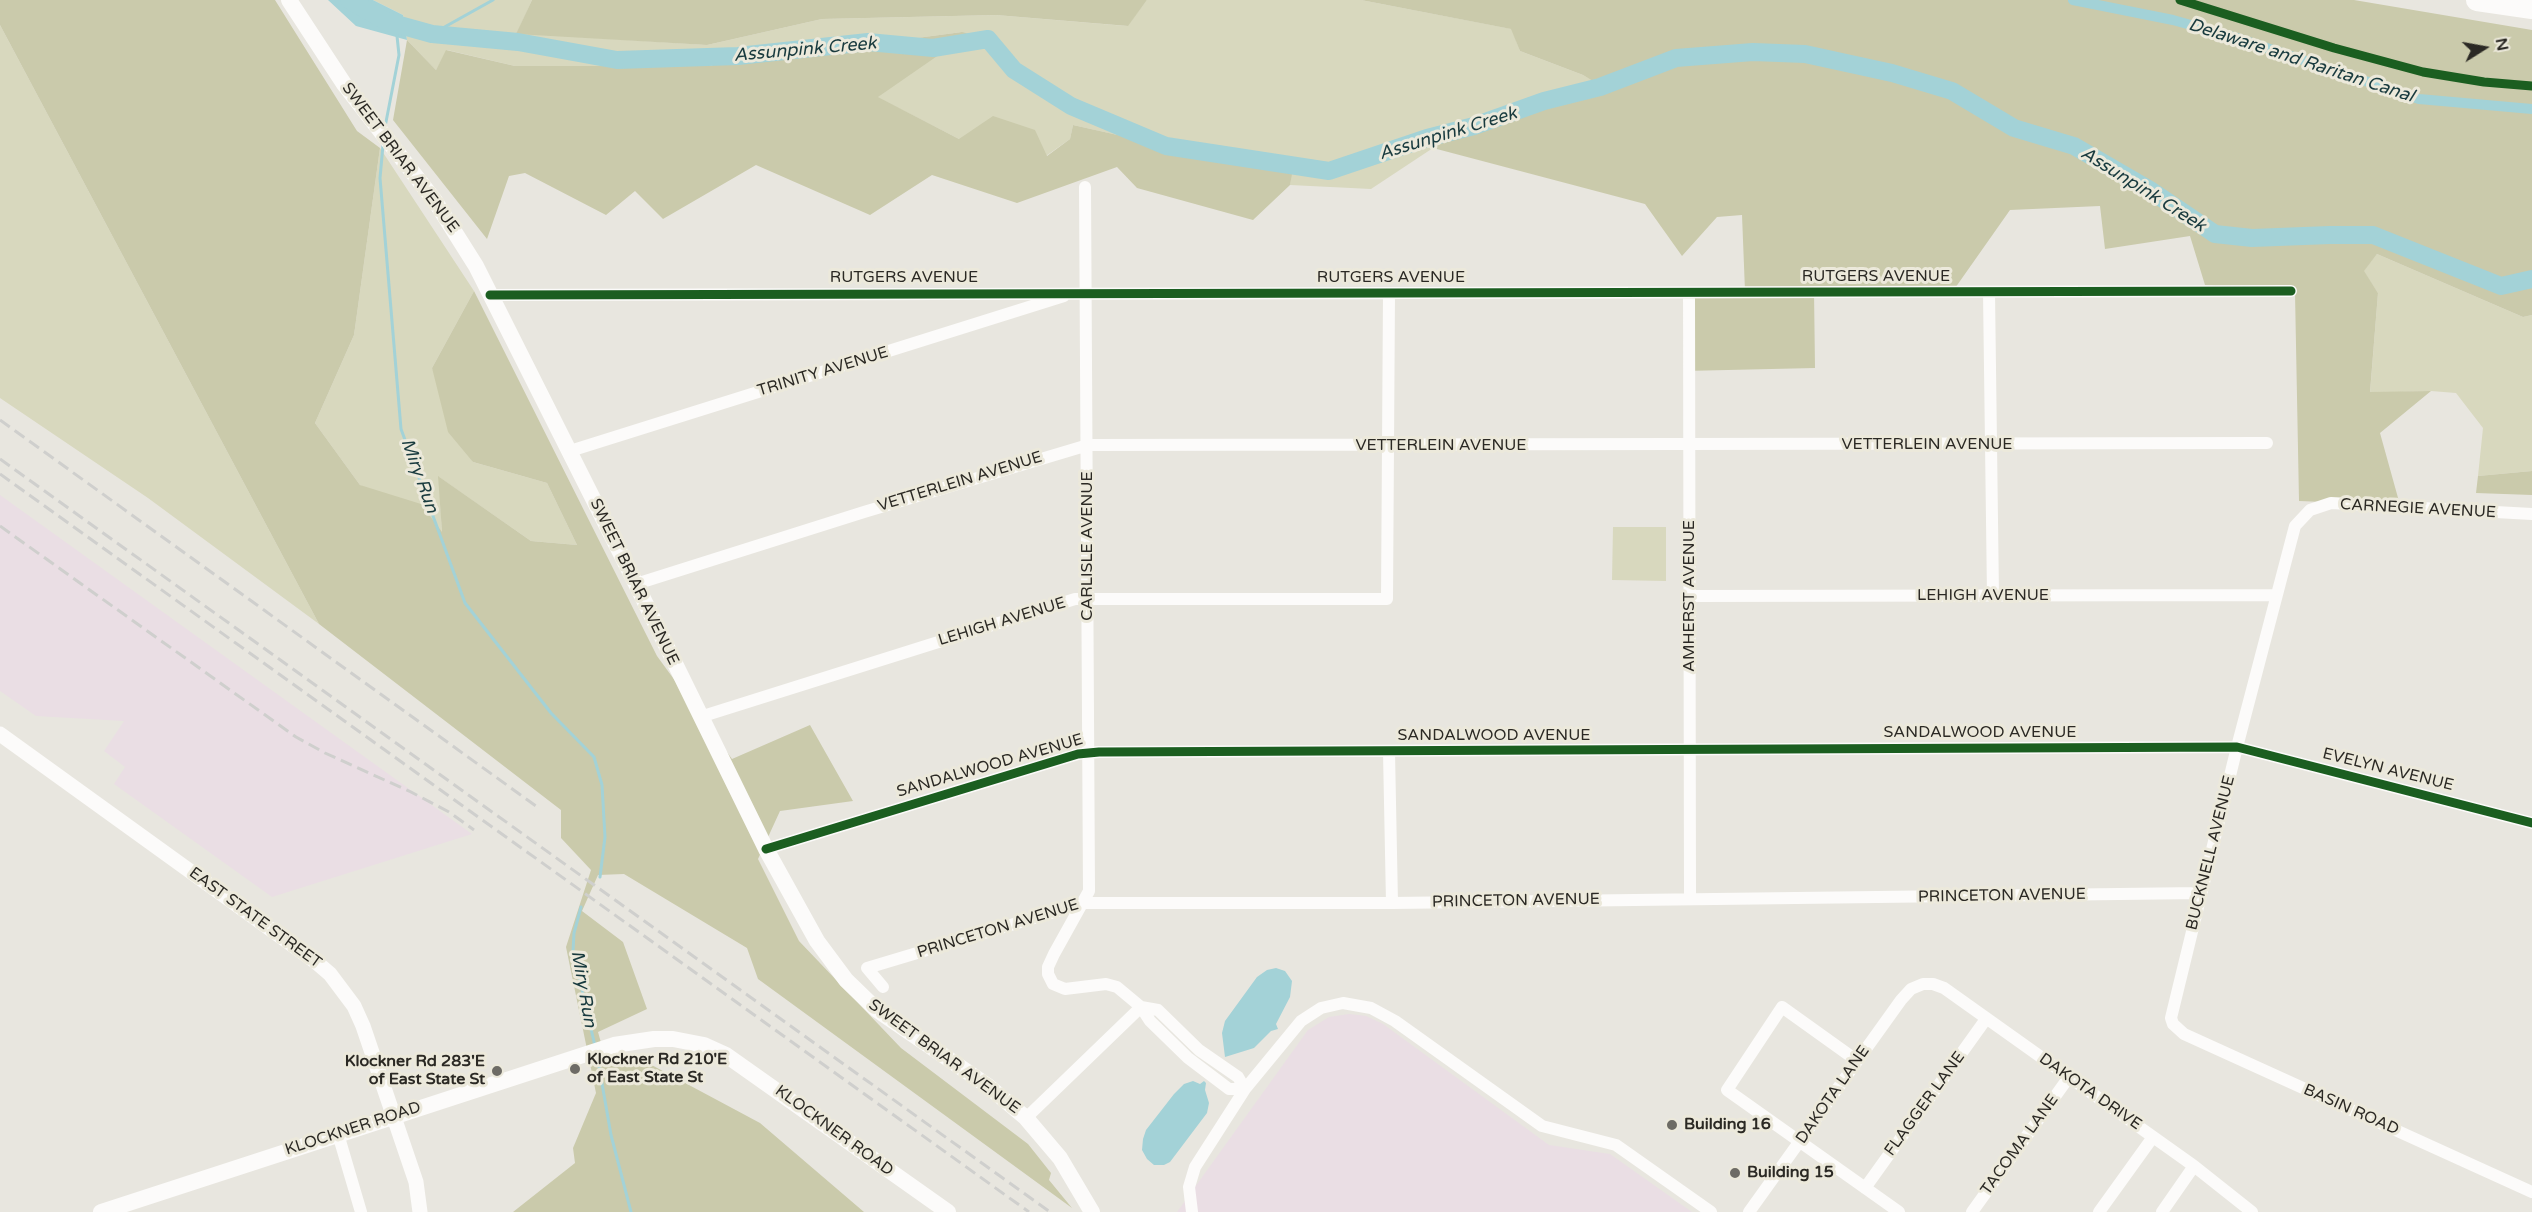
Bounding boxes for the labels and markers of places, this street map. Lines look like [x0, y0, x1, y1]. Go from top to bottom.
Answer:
place label: Klockner Rd 210'E of East State St [587, 1050, 727, 1088]
place label: Klockner Rd 283'E of East State St [345, 1052, 485, 1090]
marker: Klockner Rd 210'E of East State St [568, 1062, 582, 1076]
marker: Klockner Rd 283'E of East State St [490, 1064, 504, 1078]
place label: Building 16 [1684, 1115, 1771, 1135]
marker: Building 16 [1665, 1118, 1679, 1132]
place label: Building 15 [1747, 1163, 1834, 1183]
marker: Building 15 [1728, 1166, 1742, 1180]

